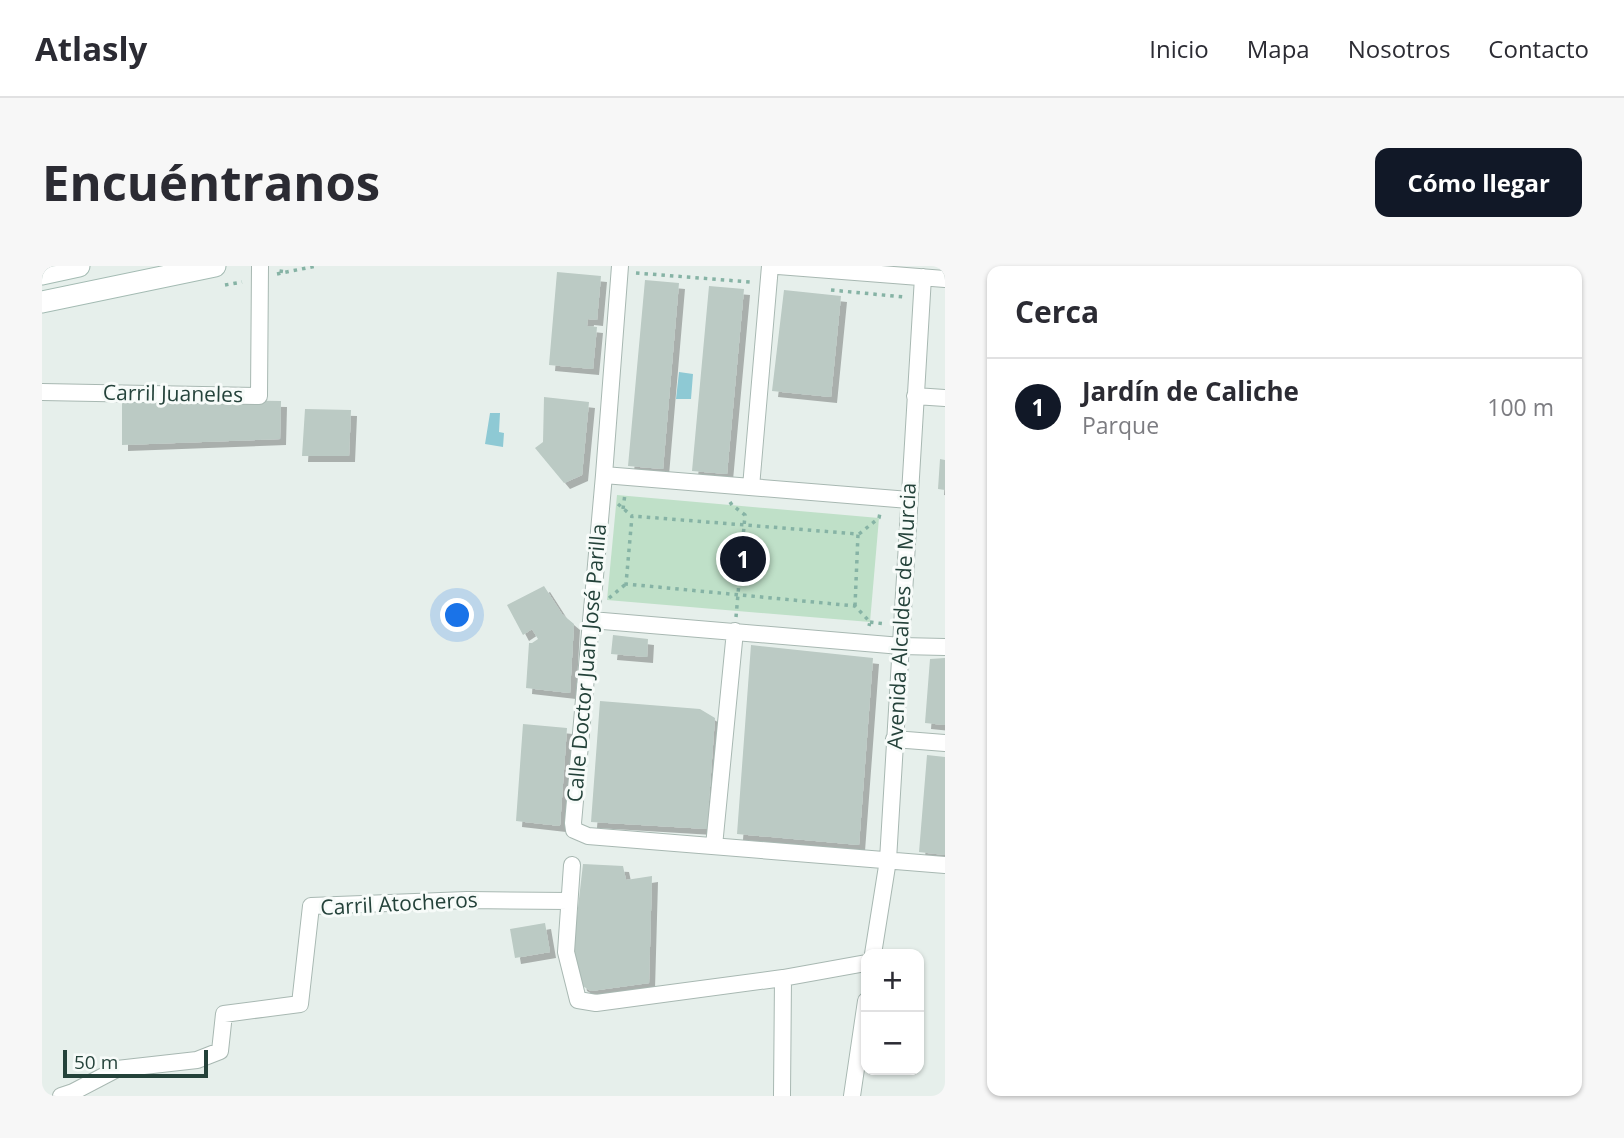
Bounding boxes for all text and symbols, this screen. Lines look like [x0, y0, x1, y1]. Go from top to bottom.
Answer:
text: Atlasly [35, 26, 147, 71]
text: Inicio [1149, 32, 1209, 65]
text: Mapa [1247, 32, 1310, 65]
text: Nosotros [1348, 32, 1450, 65]
text: Contacto [1488, 32, 1589, 65]
button: Cómo llegar [1375, 148, 1582, 217]
text: Encuéntranos [42, 149, 380, 215]
text: Cerca [1015, 291, 1099, 332]
text: Jardín de Caliche [1082, 373, 1299, 409]
street label: Carril Juaneles [103, 378, 243, 408]
text: 1 [1031, 391, 1045, 423]
text: 100 m [1487, 391, 1554, 423]
text: Parque [1082, 409, 1159, 441]
street label: Avenida Alcaldes de Murcia [880, 482, 922, 750]
street label: Calle Doctor Juan José Parilla [560, 523, 612, 803]
pin: 1 [720, 533, 766, 585]
your location [440, 598, 474, 632]
street label: Carril Atocheros [320, 885, 478, 921]
map controls [861, 949, 924, 1075]
button: + [861, 949, 924, 1012]
button: − [861, 1012, 924, 1075]
scale bar [63, 1047, 208, 1079]
text: 50 m [74, 1049, 118, 1075]

